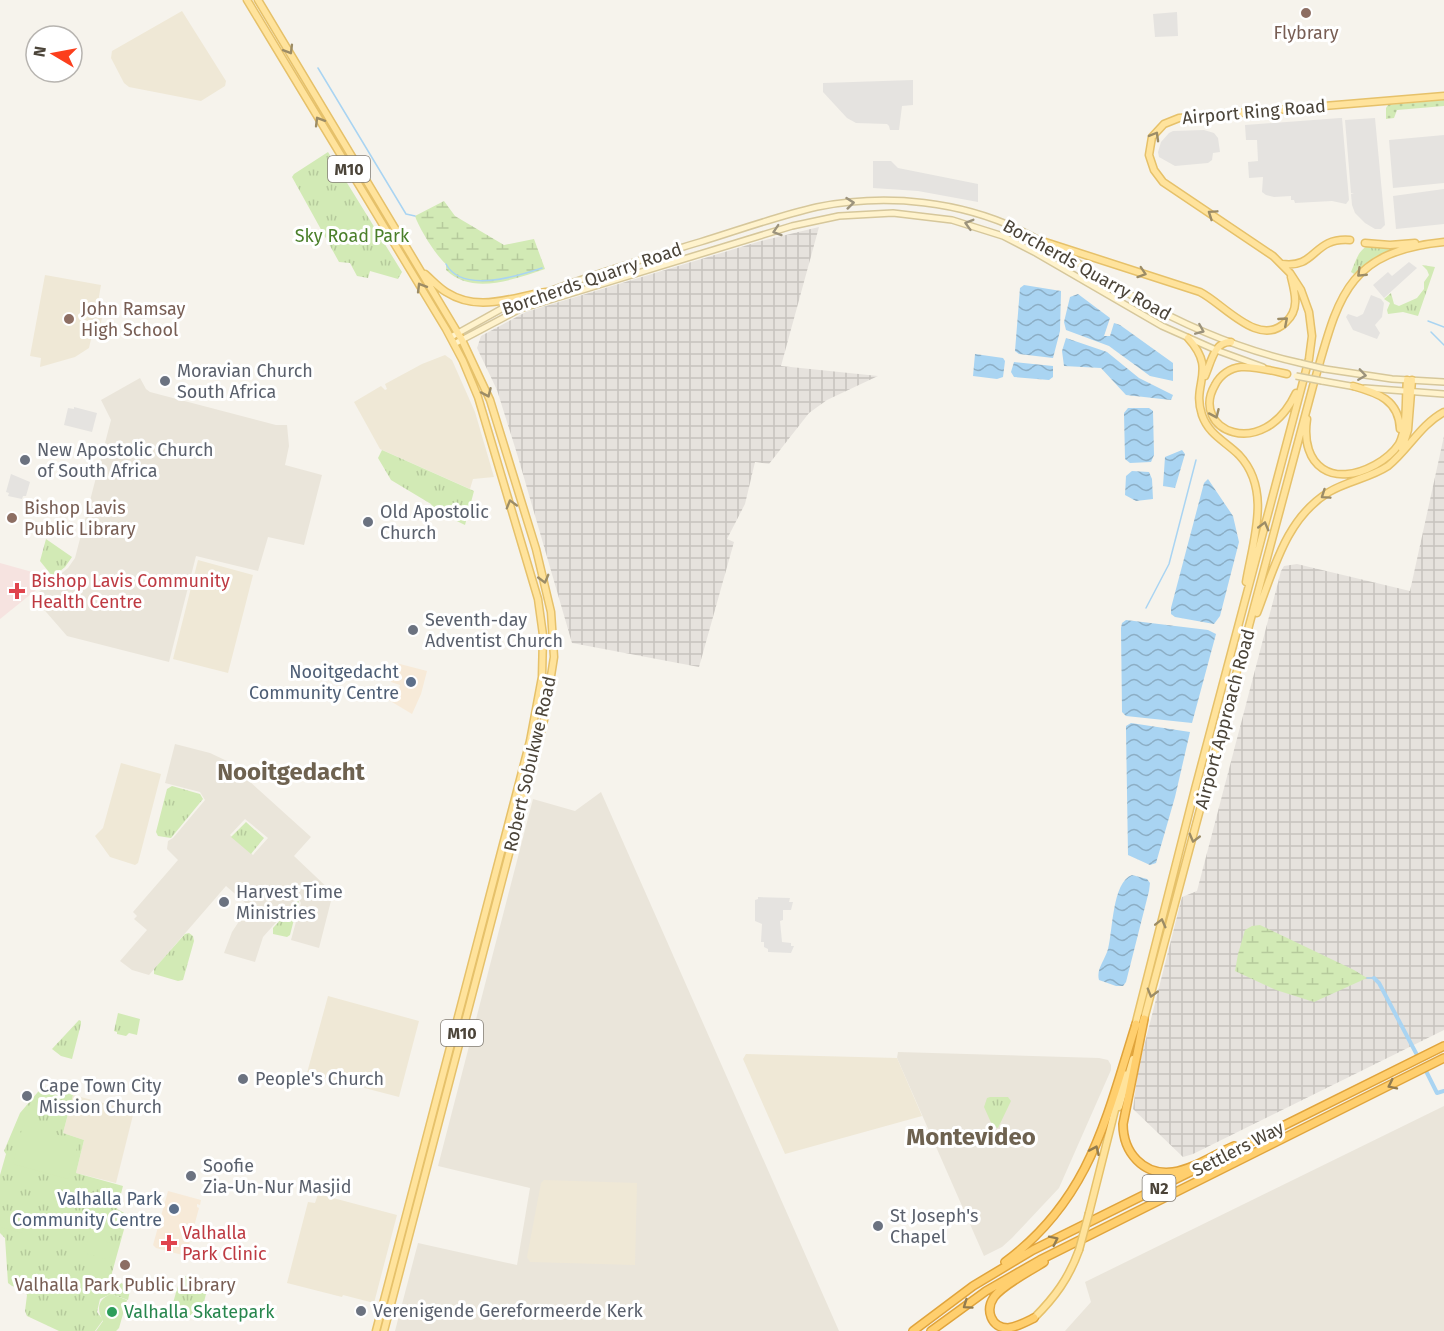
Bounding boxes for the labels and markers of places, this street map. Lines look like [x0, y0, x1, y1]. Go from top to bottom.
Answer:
marker: Flybrary [1299, 6, 1313, 20]
place label: Flybrary [1273, 22, 1339, 44]
place label: John Ramsay High School [81, 298, 186, 341]
marker: John Ramsay High School [62, 312, 76, 326]
place label: Moravian Church South Africa [177, 360, 313, 403]
marker: Moravian Church South Africa [158, 374, 172, 388]
place label: New Apostolic Church of South Africa [37, 439, 214, 482]
marker: New Apostolic Church of South Africa [18, 453, 32, 467]
place label: Bishop Lavis Public Library [24, 497, 136, 540]
place label: Old Apostolic Church [380, 501, 489, 544]
marker: Bishop Lavis Public Library [5, 511, 19, 525]
marker: Old Apostolic Church [361, 515, 375, 529]
place label: Bishop Lavis Community Health Centre [31, 570, 230, 613]
marker: Bishop Lavis Community Health Centre [8, 582, 26, 600]
place label: Seventh-day Adventist Church [425, 609, 563, 652]
marker: Seventh-day Adventist Church [406, 623, 420, 637]
place label: Nooitgedacht Community Centre [249, 661, 399, 704]
marker: Nooitgedacht Community Centre [404, 675, 418, 689]
place label: Harvest Time Ministries [236, 881, 343, 924]
marker: Harvest Time Ministries [217, 895, 231, 909]
place label: People's Church [255, 1068, 384, 1090]
marker: People's Church [236, 1072, 250, 1086]
place label: Cape Town City Mission Church [39, 1075, 162, 1118]
marker: Cape Town City Mission Church [20, 1089, 34, 1103]
place label: Soofie Zia-Un-Nur Masjid [203, 1155, 351, 1198]
marker: Soofie Zia-Un-Nur Masjid [184, 1169, 198, 1183]
place label: Valhalla Park Community Centre [12, 1188, 163, 1231]
marker: Valhalla Park Community Centre [167, 1202, 181, 1216]
place label: St Joseph's Chapel [890, 1205, 979, 1248]
marker: St Joseph's Chapel [871, 1219, 885, 1233]
place label: Valhalla Park Clinic [182, 1222, 267, 1265]
marker: Valhalla Park Clinic [160, 1234, 178, 1252]
marker: Valhalla Park Public Library [118, 1258, 132, 1272]
place label: Valhalla Park Public Library [14, 1274, 236, 1296]
place label: Verenigende Gereformeerde Kerk [373, 1300, 644, 1322]
place label: Valhalla Skatepark [124, 1301, 275, 1323]
marker: Verenigende Gereformeerde Kerk [354, 1304, 368, 1318]
marker: Valhalla Skatepark [105, 1305, 119, 1319]

